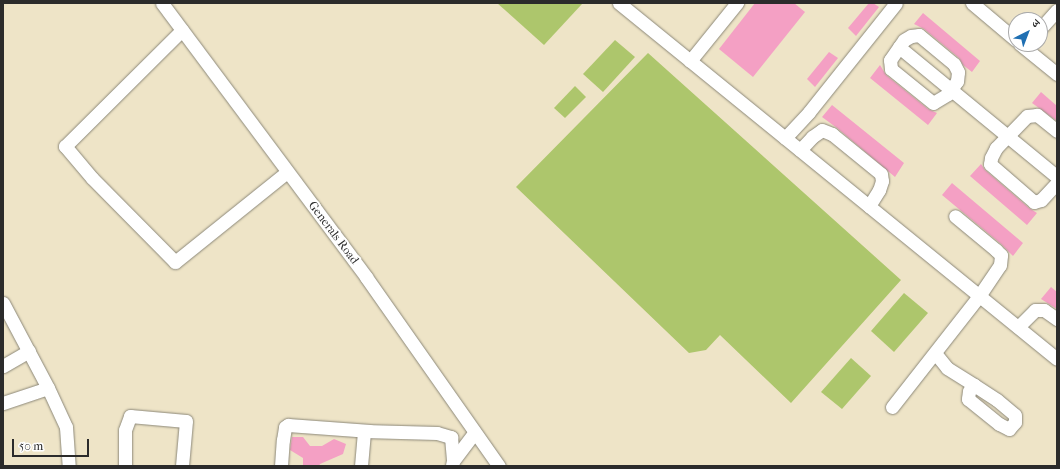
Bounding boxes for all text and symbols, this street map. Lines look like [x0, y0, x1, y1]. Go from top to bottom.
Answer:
north arrow [1008, 12, 1048, 52]
text: उ [1029, 17, 1042, 30]
street label: Generals Road [305, 199, 361, 267]
scale bar [14, 431, 91, 457]
text: 50 m [19, 439, 43, 453]

